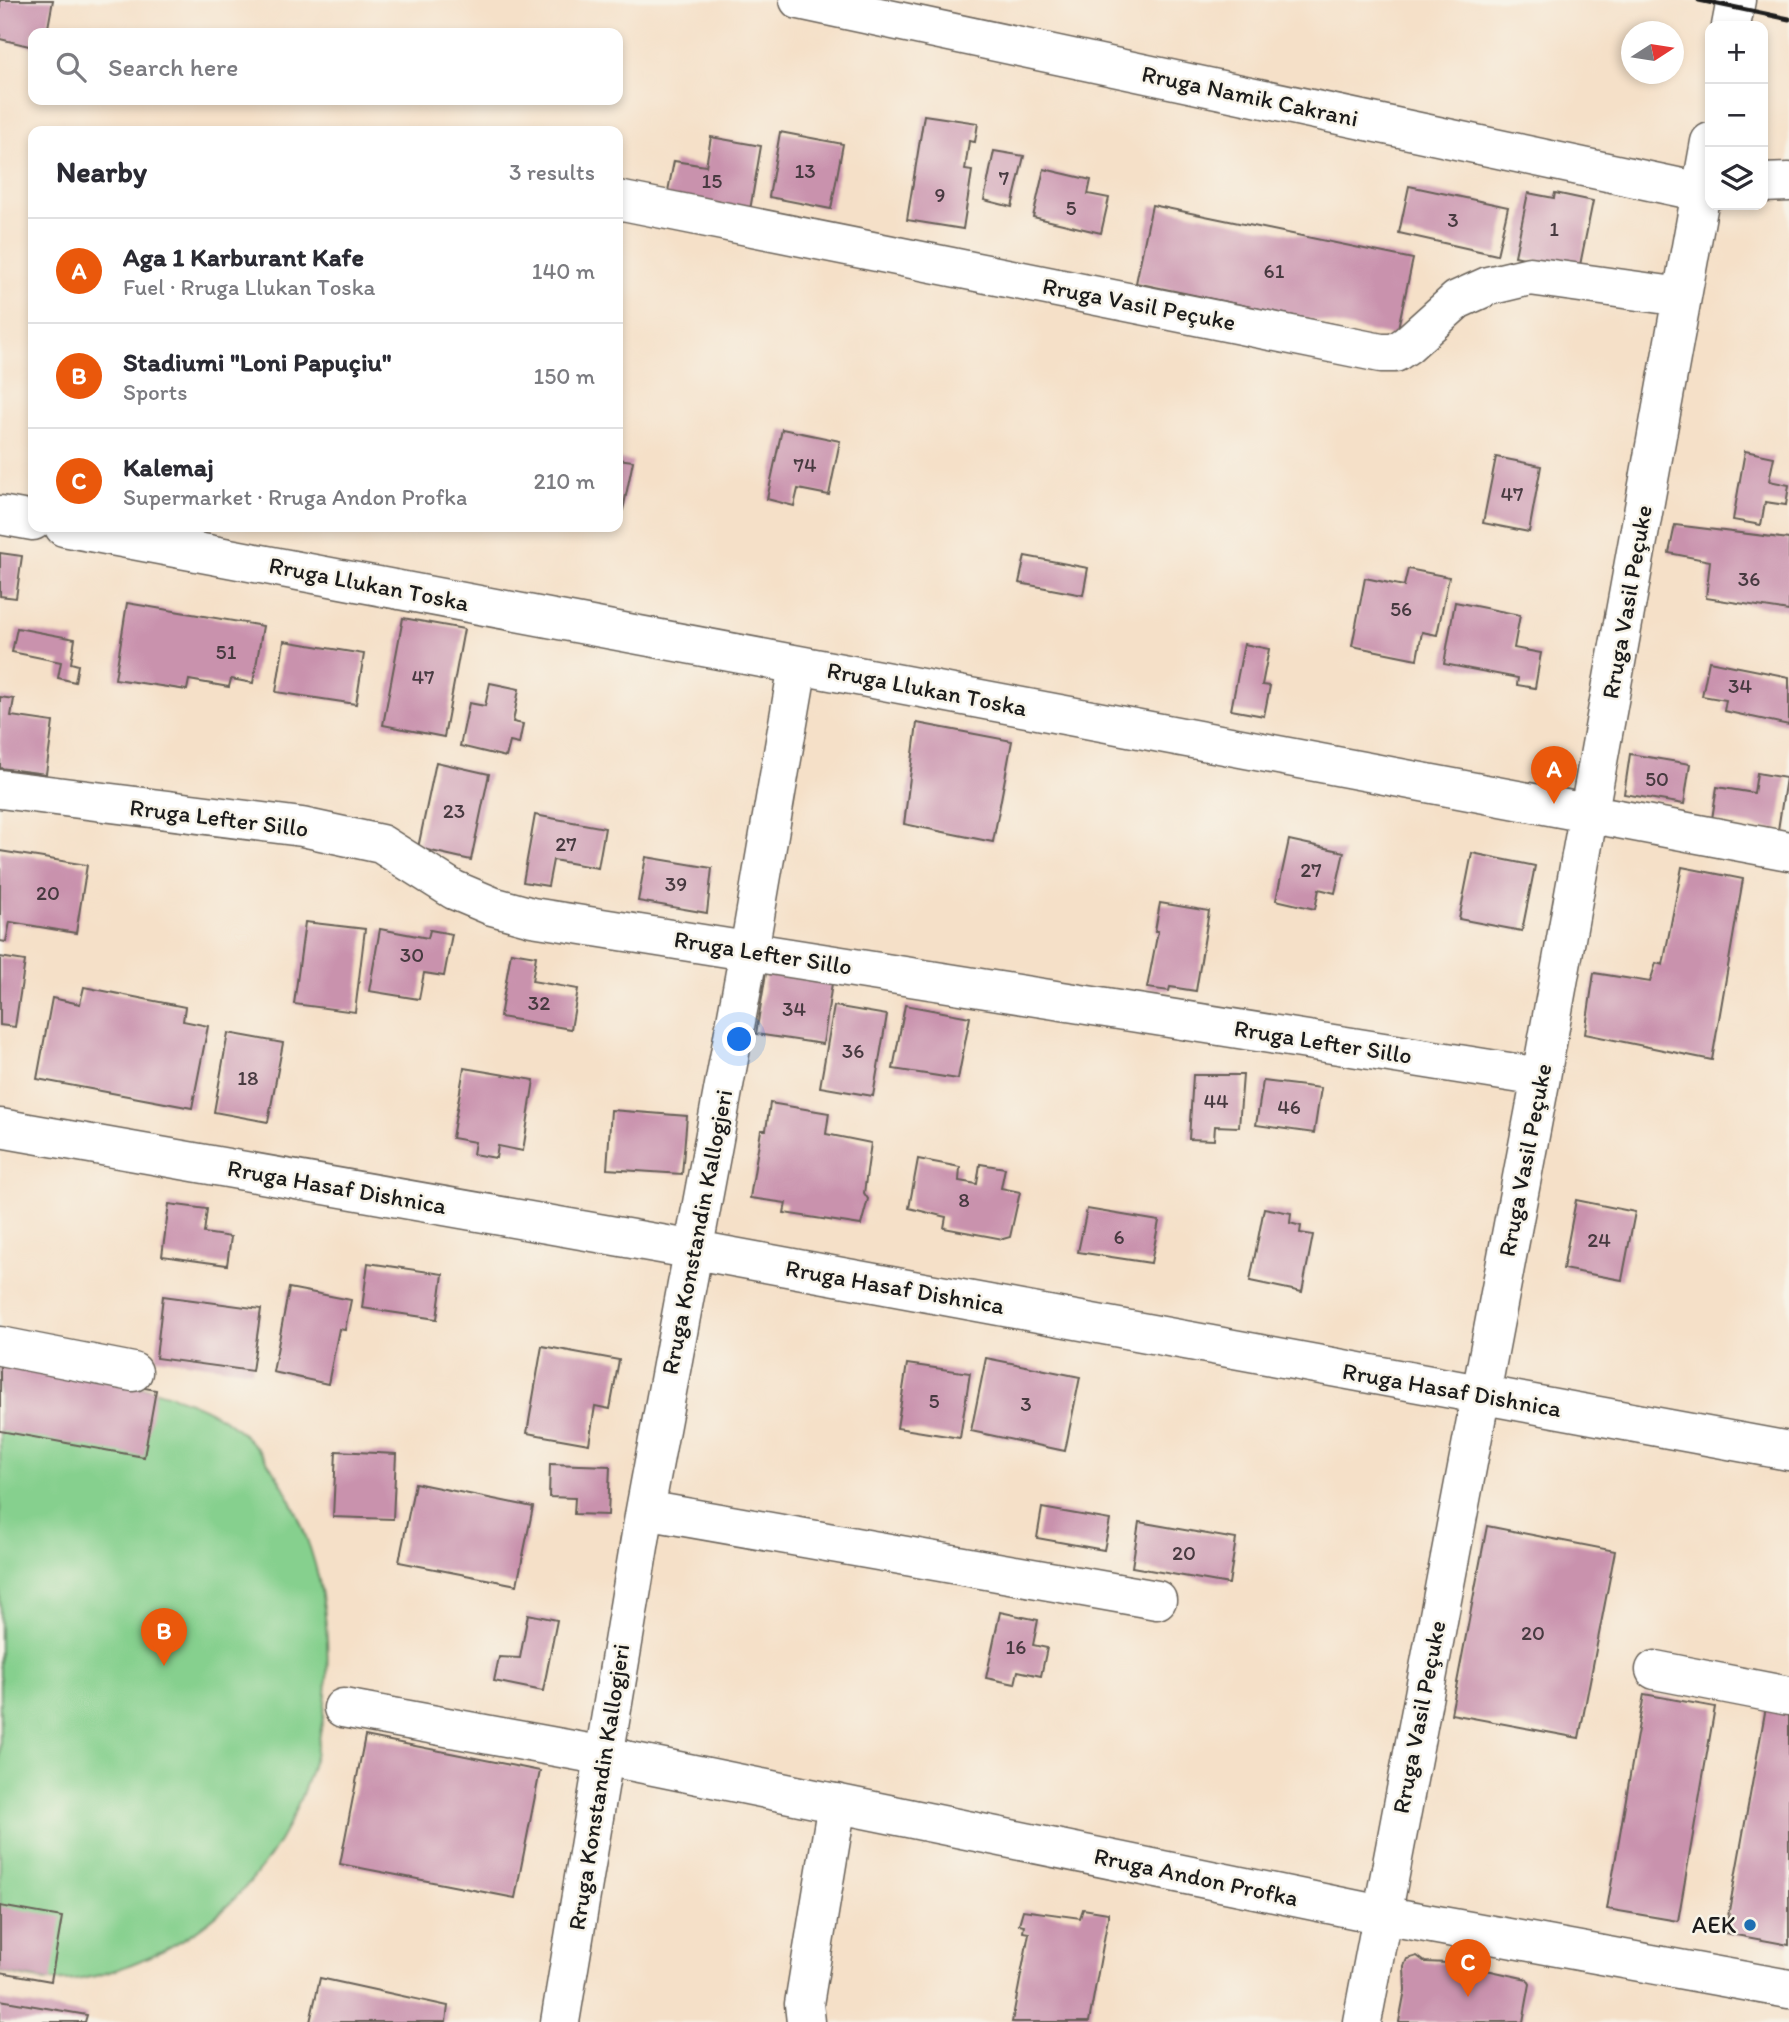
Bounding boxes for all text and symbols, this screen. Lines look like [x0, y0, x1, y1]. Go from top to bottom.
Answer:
north arrow [1621, 21, 1684, 84]
map controls [1705, 21, 1768, 210]
button: + [1705, 21, 1768, 84]
search box [28, 28, 623, 105]
icon: search [52, 48, 90, 86]
text: Search here [108, 51, 238, 83]
street label: Rruga Namik Cakrani [1139, 58, 1361, 133]
button: − [1705, 84, 1768, 147]
button: layers [1705, 147, 1768, 210]
text: Nearby [56, 153, 147, 190]
text: 3 results [509, 158, 595, 186]
house number: 13 [794, 158, 816, 183]
house number: 7 [999, 165, 1009, 190]
house number: 15 [702, 168, 722, 193]
house number: 9 [935, 182, 945, 207]
house number: 5 [1065, 195, 1077, 220]
house number: 3 [1447, 207, 1459, 232]
house number: 1 [1549, 216, 1559, 241]
text: Aga 1 Karburant Kafe [123, 241, 364, 273]
text: A [72, 257, 86, 285]
text: 140 m [532, 257, 595, 285]
house number: 61 [1264, 258, 1285, 283]
street label: Rruga Vasil Peçuke [1040, 271, 1238, 336]
text: Fuel · Rruga Llukan Toska [123, 273, 376, 301]
text: Stadiumi "Loni Papuçiu" [123, 346, 391, 378]
text: B [72, 362, 86, 390]
text: 150 m [534, 362, 595, 390]
text: Sports [123, 378, 187, 406]
text: Kalemaj [123, 451, 214, 483]
house number: 74 [793, 452, 817, 477]
text: C [72, 467, 86, 495]
text: 210 m [534, 467, 595, 495]
house number: 47 [1500, 481, 1524, 506]
text: Supermarket · Rruga Andon Profka [123, 483, 467, 511]
street label: Rruga Vasil Peçuke [1595, 503, 1658, 701]
street label: Rruga Llukan Toska [267, 550, 472, 617]
house number: 36 [1738, 566, 1760, 591]
house number: 56 [1390, 596, 1412, 621]
house number: 51 [216, 639, 237, 664]
street label: Rruga Llukan Toska [825, 655, 1030, 722]
house number: 47 [411, 664, 435, 689]
house number: 34 [1728, 673, 1752, 698]
pin: A [1531, 746, 1577, 804]
house number: 50 [1645, 766, 1669, 791]
street label: Rruga Lefter Sillo [128, 792, 310, 843]
house number: 23 [443, 798, 465, 823]
house number: 27 [555, 831, 577, 856]
house number: 27 [1300, 857, 1322, 882]
house number: 39 [665, 871, 687, 896]
house number: 20 [36, 880, 60, 905]
street label: Rruga Lefter Sillo [672, 924, 854, 981]
house number: 30 [400, 942, 424, 967]
house number: 32 [528, 990, 550, 1015]
house number: 34 [782, 996, 806, 1021]
street label: Rruga Lefter Sillo [1232, 1013, 1414, 1070]
your location [722, 1022, 756, 1056]
house number: 36 [842, 1038, 864, 1063]
street label: Rruga Vasil Peçuke [1492, 1061, 1557, 1259]
house number: 18 [237, 1065, 259, 1090]
street label: Rruga Konstandin Kallogjeri [655, 1087, 738, 1377]
house number: 44 [1203, 1088, 1229, 1113]
house number: 46 [1277, 1094, 1301, 1119]
street label: Rruga Hasaf Dishnica [225, 1153, 449, 1220]
house number: 8 [958, 1187, 970, 1212]
house number: 6 [1113, 1224, 1125, 1249]
house number: 24 [1587, 1227, 1611, 1252]
street label: Rruga Hasaf Dishnica [783, 1253, 1007, 1320]
street label: Rruga Hasaf Dishnica [1340, 1356, 1564, 1423]
house number: 5 [928, 1388, 940, 1413]
house number: 3 [1020, 1391, 1032, 1416]
house number: 20 [1172, 1540, 1196, 1565]
pin: B [141, 1608, 187, 1666]
street label: Rruga Vasil Peçuke [1386, 1618, 1451, 1816]
house number: 20 [1521, 1620, 1545, 1645]
house number: 16 [1006, 1634, 1026, 1659]
street label: Rruga Konstandin Kallogjeri [562, 1642, 635, 1932]
street label: Rruga Andon Profka [1091, 1841, 1301, 1912]
place label: AEK [1692, 1910, 1737, 1939]
marker: AEK [1742, 1917, 1758, 1933]
pin: C [1445, 1939, 1491, 1997]

